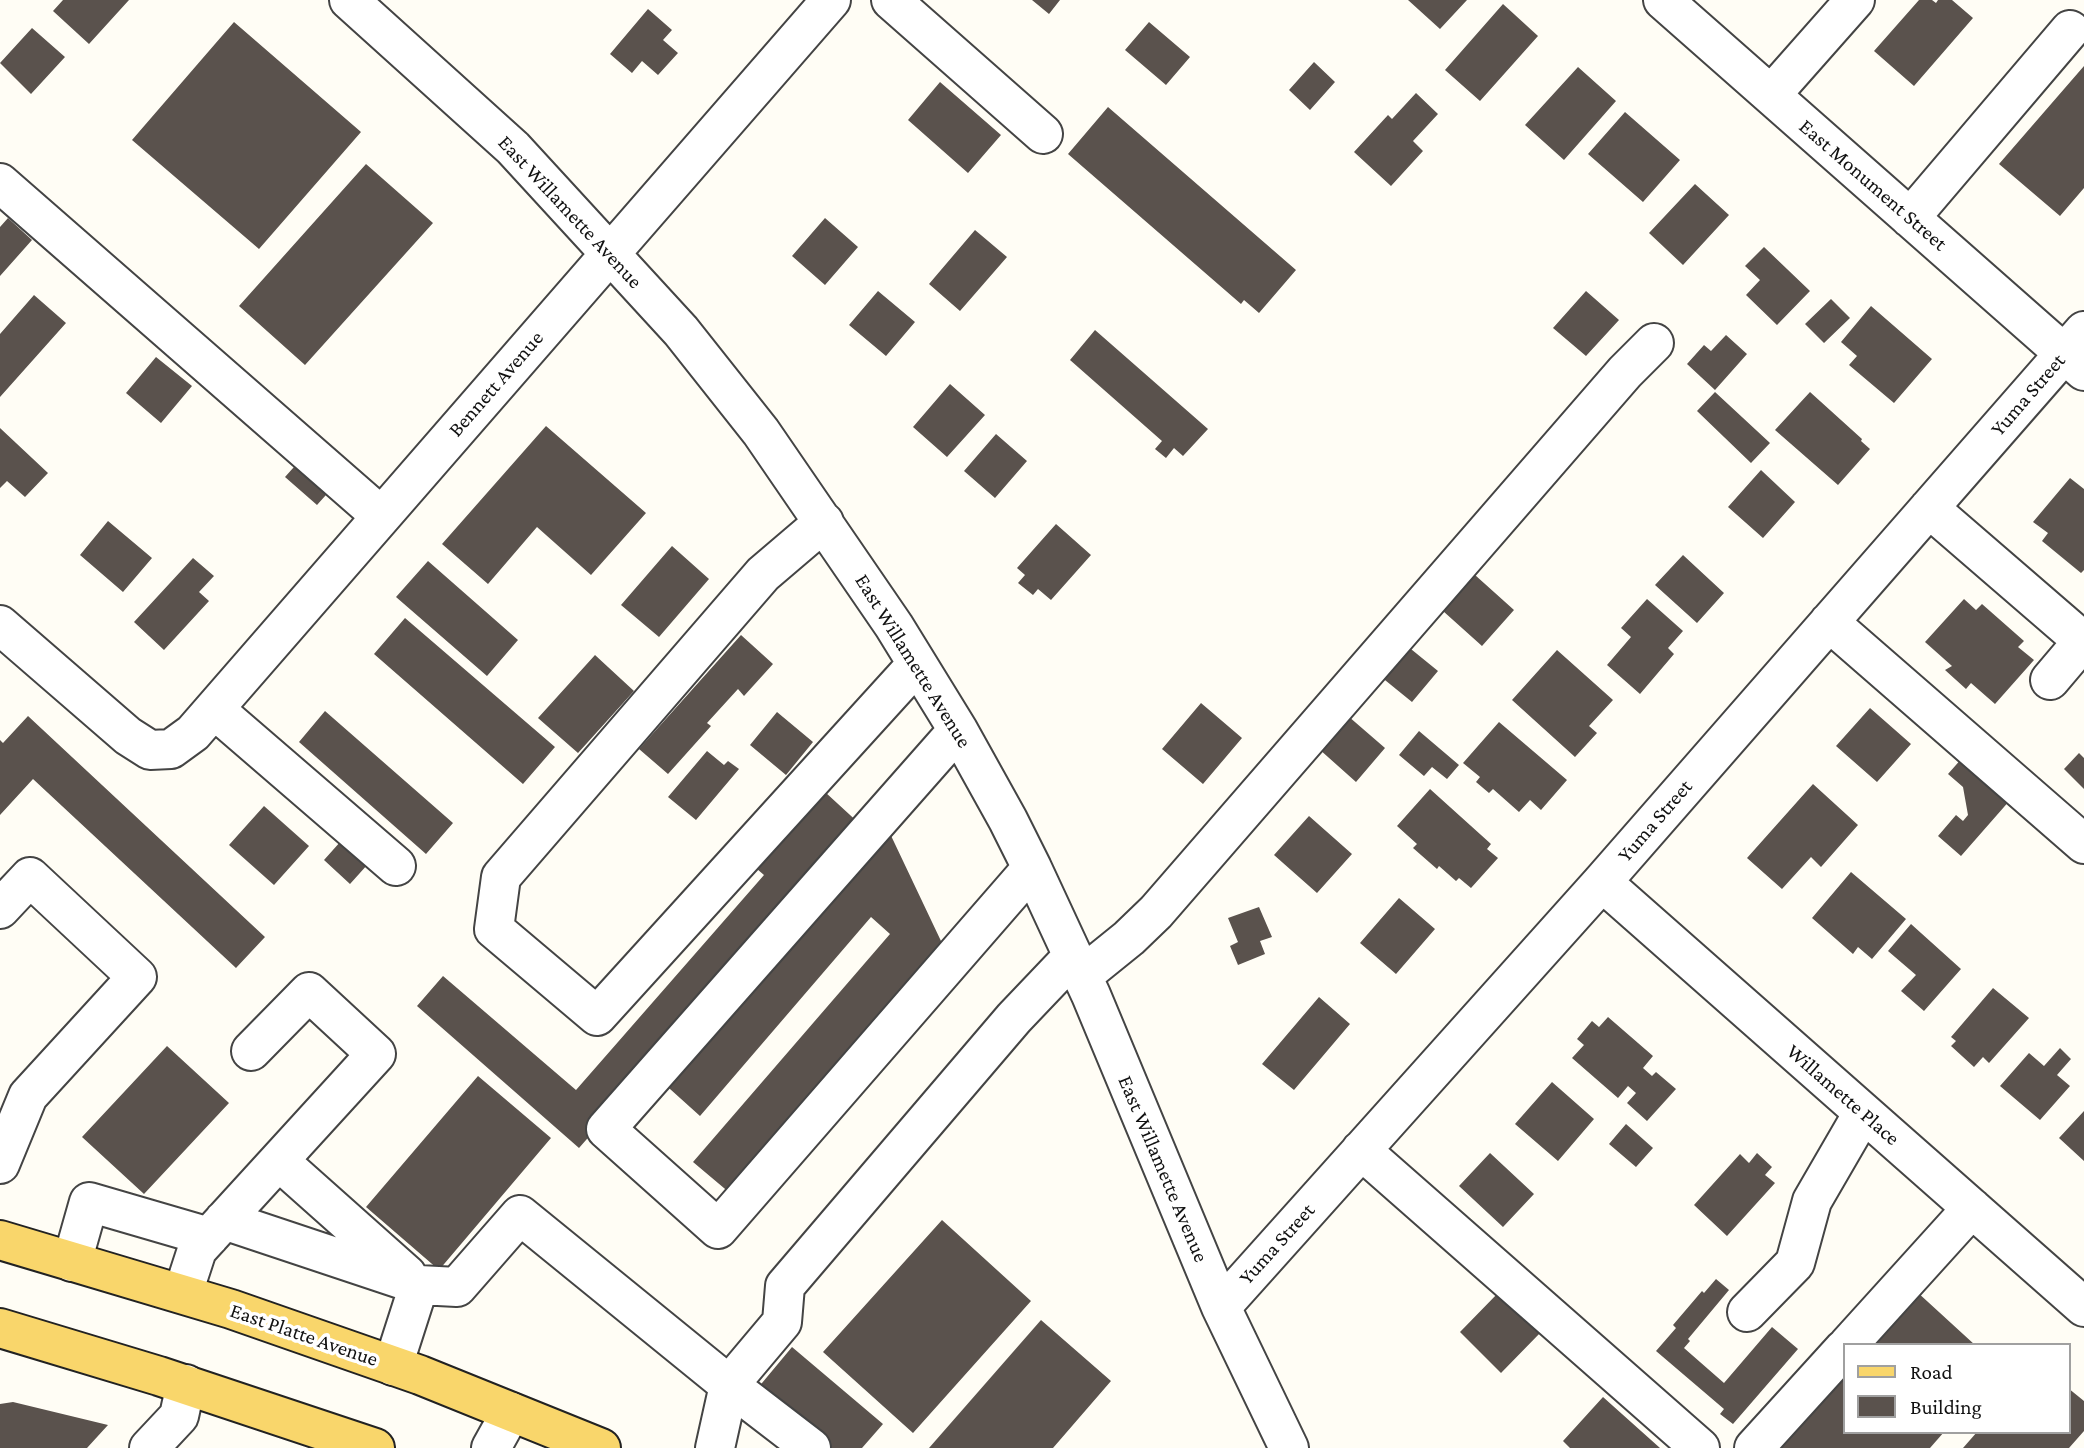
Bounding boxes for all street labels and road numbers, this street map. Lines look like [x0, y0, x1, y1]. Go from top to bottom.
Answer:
street label: East Monument Street [1794, 114, 1952, 256]
street label: East Willamette Avenue [492, 130, 648, 294]
street label: Bennett Avenue [443, 326, 549, 442]
street label: Yuma Street [1985, 349, 2071, 441]
street label: East Willamette Avenue [849, 569, 977, 753]
street label: Yuma Street [1612, 775, 1698, 867]
street label: Willamette Place [1781, 1039, 1905, 1151]
street label: East Willamette Avenue [1112, 1072, 1214, 1266]
street label: Yuma Street [1234, 1198, 1320, 1290]
street label: East Platte Avenue [227, 1298, 381, 1372]

